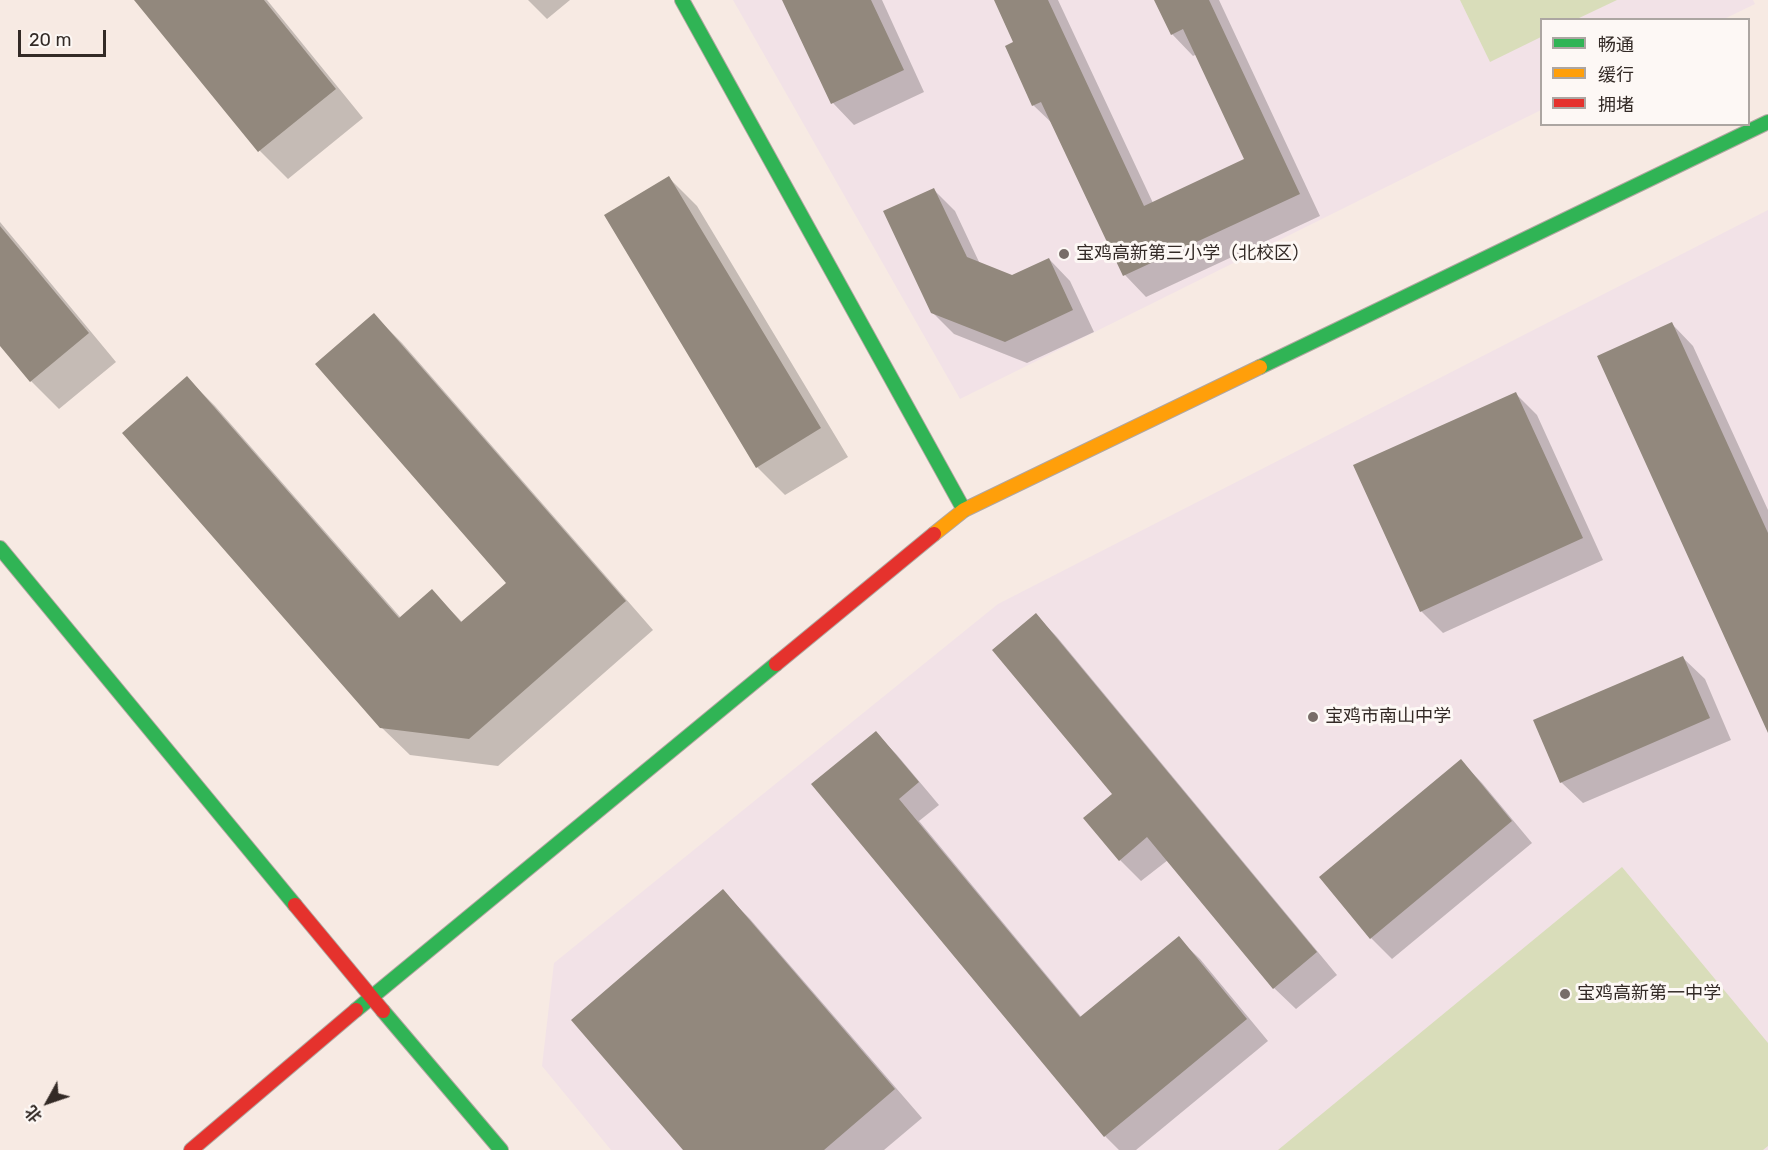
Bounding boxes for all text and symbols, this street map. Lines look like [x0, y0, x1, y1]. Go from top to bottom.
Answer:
scale bar [21, 18, 110, 56]
legend [1540, 18, 1750, 126]
text: 20 m [29, 29, 71, 51]
text: 畅通 [1598, 34, 1634, 56]
text: 缓行 [1598, 64, 1634, 86]
text: 拥堵 [1598, 94, 1634, 116]
place label: 宝鸡高新第三小学（北校区） [1076, 243, 1310, 265]
marker: 宝鸡高新第三小学（北校区） [1057, 247, 1071, 261]
place label: 宝鸡市南山中学 [1325, 706, 1451, 728]
marker: 宝鸡市南山中学 [1306, 710, 1320, 724]
place label: 宝鸡高新第一中学 [1577, 983, 1721, 1005]
marker: 宝鸡高新第一中学 [1558, 987, 1572, 1001]
north arrow [18, 1072, 78, 1132]
text: 北 [21, 1102, 46, 1126]

